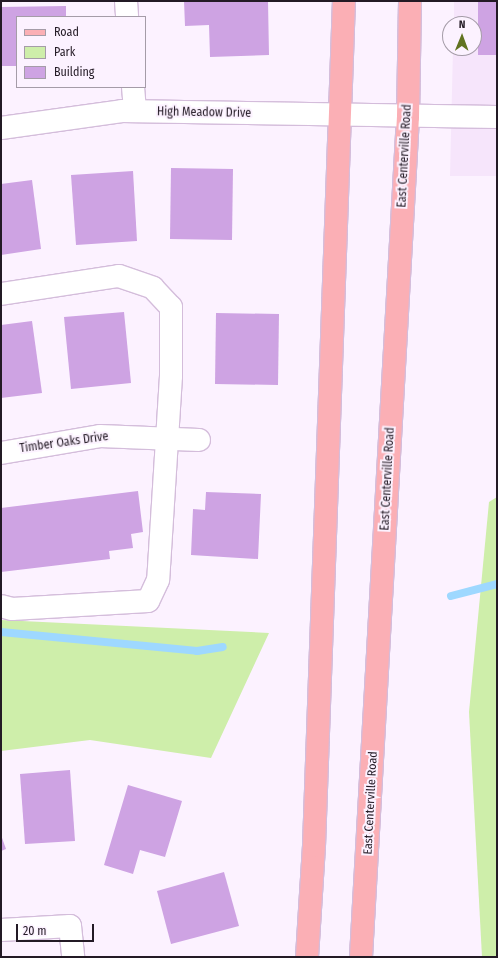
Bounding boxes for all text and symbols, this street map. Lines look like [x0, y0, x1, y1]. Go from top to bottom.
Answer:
legend [16, 16, 146, 88]
north arrow [442, 16, 482, 56]
text: N [459, 18, 466, 31]
text: Road [54, 25, 79, 39]
text: Park [54, 45, 75, 59]
text: Building [54, 65, 94, 79]
street label: East Centerville Road [395, 104, 415, 208]
street label: High Meadow Drive [157, 105, 251, 121]
street label: East Centerville Road [378, 427, 398, 531]
street label: Timber Oaks Drive [19, 430, 109, 456]
street label: East Centerville Road [361, 751, 381, 855]
scale bar [18, 916, 96, 942]
text: 20 m [23, 924, 47, 938]

